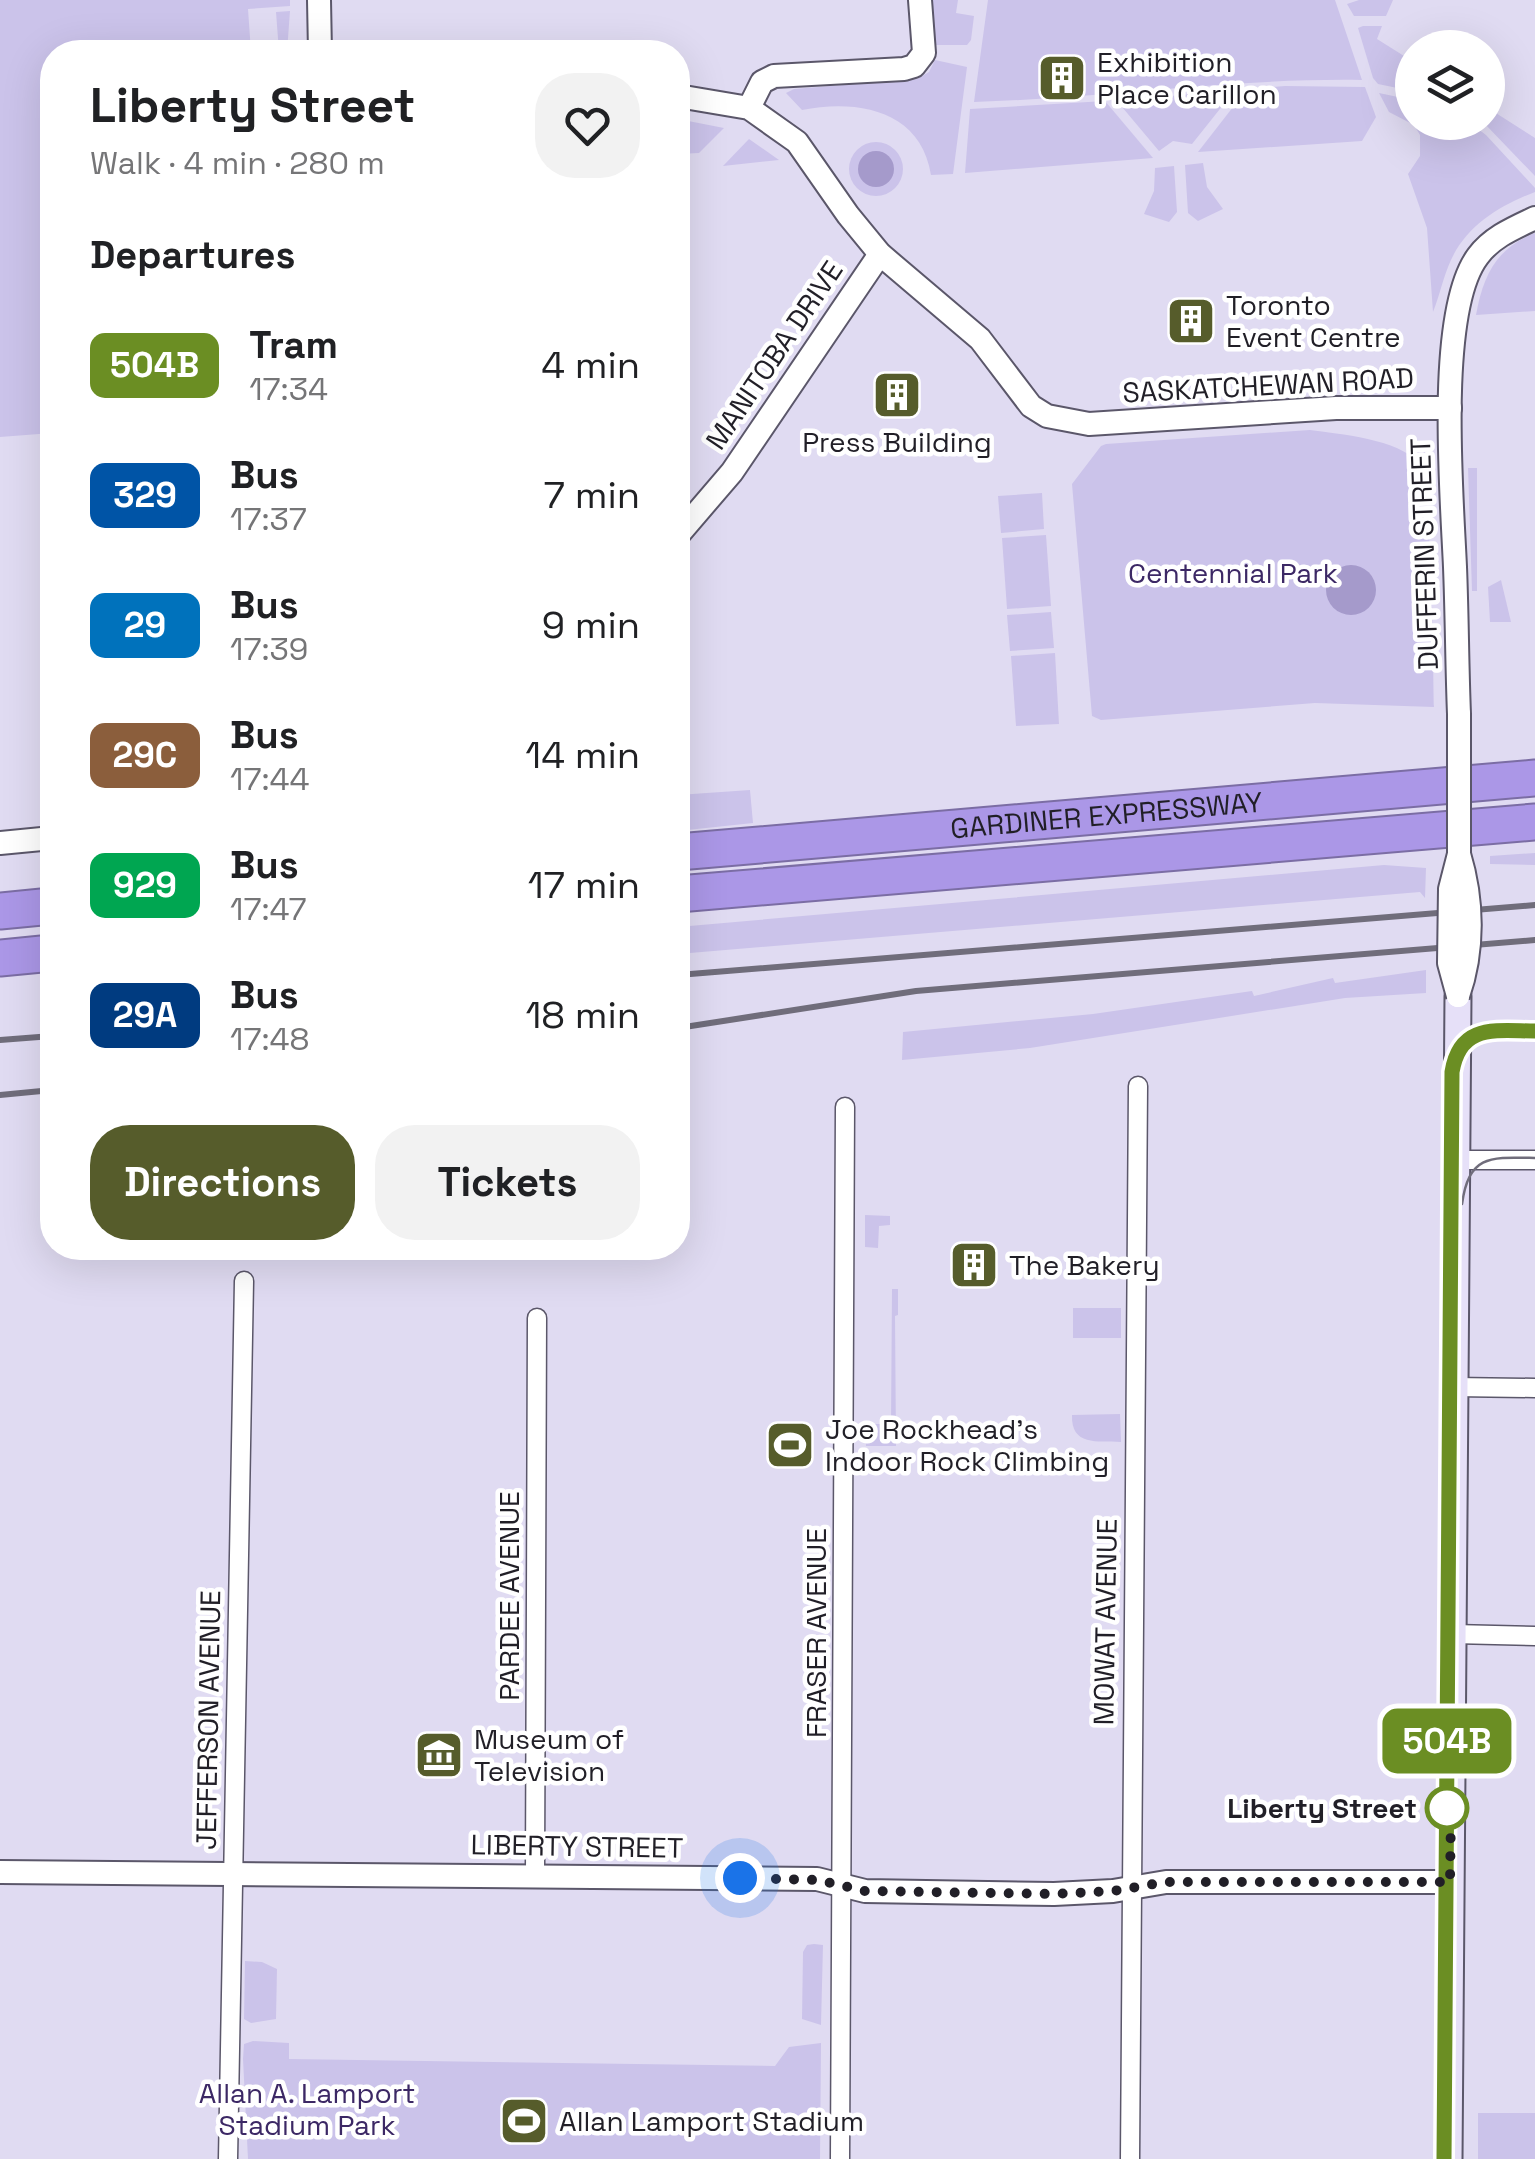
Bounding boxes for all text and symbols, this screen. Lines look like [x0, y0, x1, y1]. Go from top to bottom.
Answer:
map controls [1395, 30, 1505, 140]
button: layers [1395, 30, 1505, 140]
place label: Exhibition Place Carillon [1097, 44, 1277, 112]
building icon: Exhibition Place Carillon [1036, 52, 1088, 104]
button: heart [535, 73, 640, 178]
text: Liberty Street [90, 75, 415, 136]
text: Walk · 4 min · 280 m [90, 143, 385, 183]
text: Departures [90, 231, 295, 279]
street label: MANITOBA DRIVE [698, 254, 850, 456]
place label: Toronto Event Centre [1226, 287, 1401, 355]
building icon: Toronto Event Centre [1165, 295, 1217, 347]
text: Tram [249, 321, 338, 369]
text: 4 min [541, 341, 640, 389]
text: 504B [110, 343, 199, 387]
street label: SASKATCHEWAN ROAD [1121, 359, 1415, 411]
text: 17:34 [249, 369, 328, 409]
building icon: Press Building [871, 369, 923, 421]
place label: Press Building [802, 424, 992, 460]
street label: DUFFERIN STREET [1402, 437, 1446, 671]
text: Bus [230, 451, 299, 499]
text: 7 min [544, 471, 640, 519]
text: 329 [113, 473, 177, 517]
text: 17:37 [230, 499, 307, 539]
park label: Centennial Park [1128, 555, 1338, 591]
text: Bus [230, 581, 299, 629]
text: 9 min [542, 601, 640, 649]
text: 29 [124, 603, 166, 647]
text: 17:39 [230, 629, 308, 669]
text: Bus [230, 711, 299, 759]
text: 14 min [525, 731, 640, 779]
text: 29C [113, 733, 177, 777]
text: 17:44 [230, 759, 310, 799]
street label: GARDINER EXPRESSWAY [949, 784, 1264, 846]
text: Bus [230, 841, 299, 889]
text: 17 min [528, 861, 640, 909]
text: 929 [113, 863, 177, 907]
text: 17:47 [230, 889, 307, 929]
text: Bus [230, 971, 299, 1019]
text: 18 min [525, 991, 640, 1039]
text: 29A [113, 993, 177, 1037]
text: 17:48 [230, 1019, 309, 1059]
button: Directions [90, 1125, 355, 1240]
button: Tickets [375, 1125, 640, 1240]
building icon: The Bakery [948, 1239, 1000, 1291]
place label: The Bakery [1009, 1247, 1160, 1283]
place label: Joe Rockhead's Indoor Rock Climbing [825, 1411, 1109, 1479]
sports icon: Joe Rockhead's Indoor Rock Climbing [764, 1419, 816, 1471]
street label: PARDEE AVENUE [491, 1491, 527, 1701]
street label: MOWAT AVENUE [1085, 1518, 1125, 1726]
street label: FRASER AVENUE [798, 1528, 834, 1738]
street label: JEFFERSON AVENUE [188, 1590, 228, 1850]
line badge: 504B [1377, 1708, 1517, 1774]
text: 504B [1402, 1719, 1492, 1763]
place label: Museum of Television [474, 1721, 624, 1789]
museum icon: Museum of Television [413, 1729, 465, 1781]
marker: Liberty Street [1426, 1787, 1468, 1829]
place label: Liberty Street [1227, 1790, 1417, 1826]
street label: LIBERTY STREET [470, 1826, 684, 1866]
your location [715, 1853, 765, 1903]
park label: Allan A. Lamport Stadium Park [199, 2075, 415, 2143]
sports icon: Allan Lamport Stadium [498, 2095, 550, 2147]
place label: Allan Lamport Stadium [559, 2103, 864, 2139]

